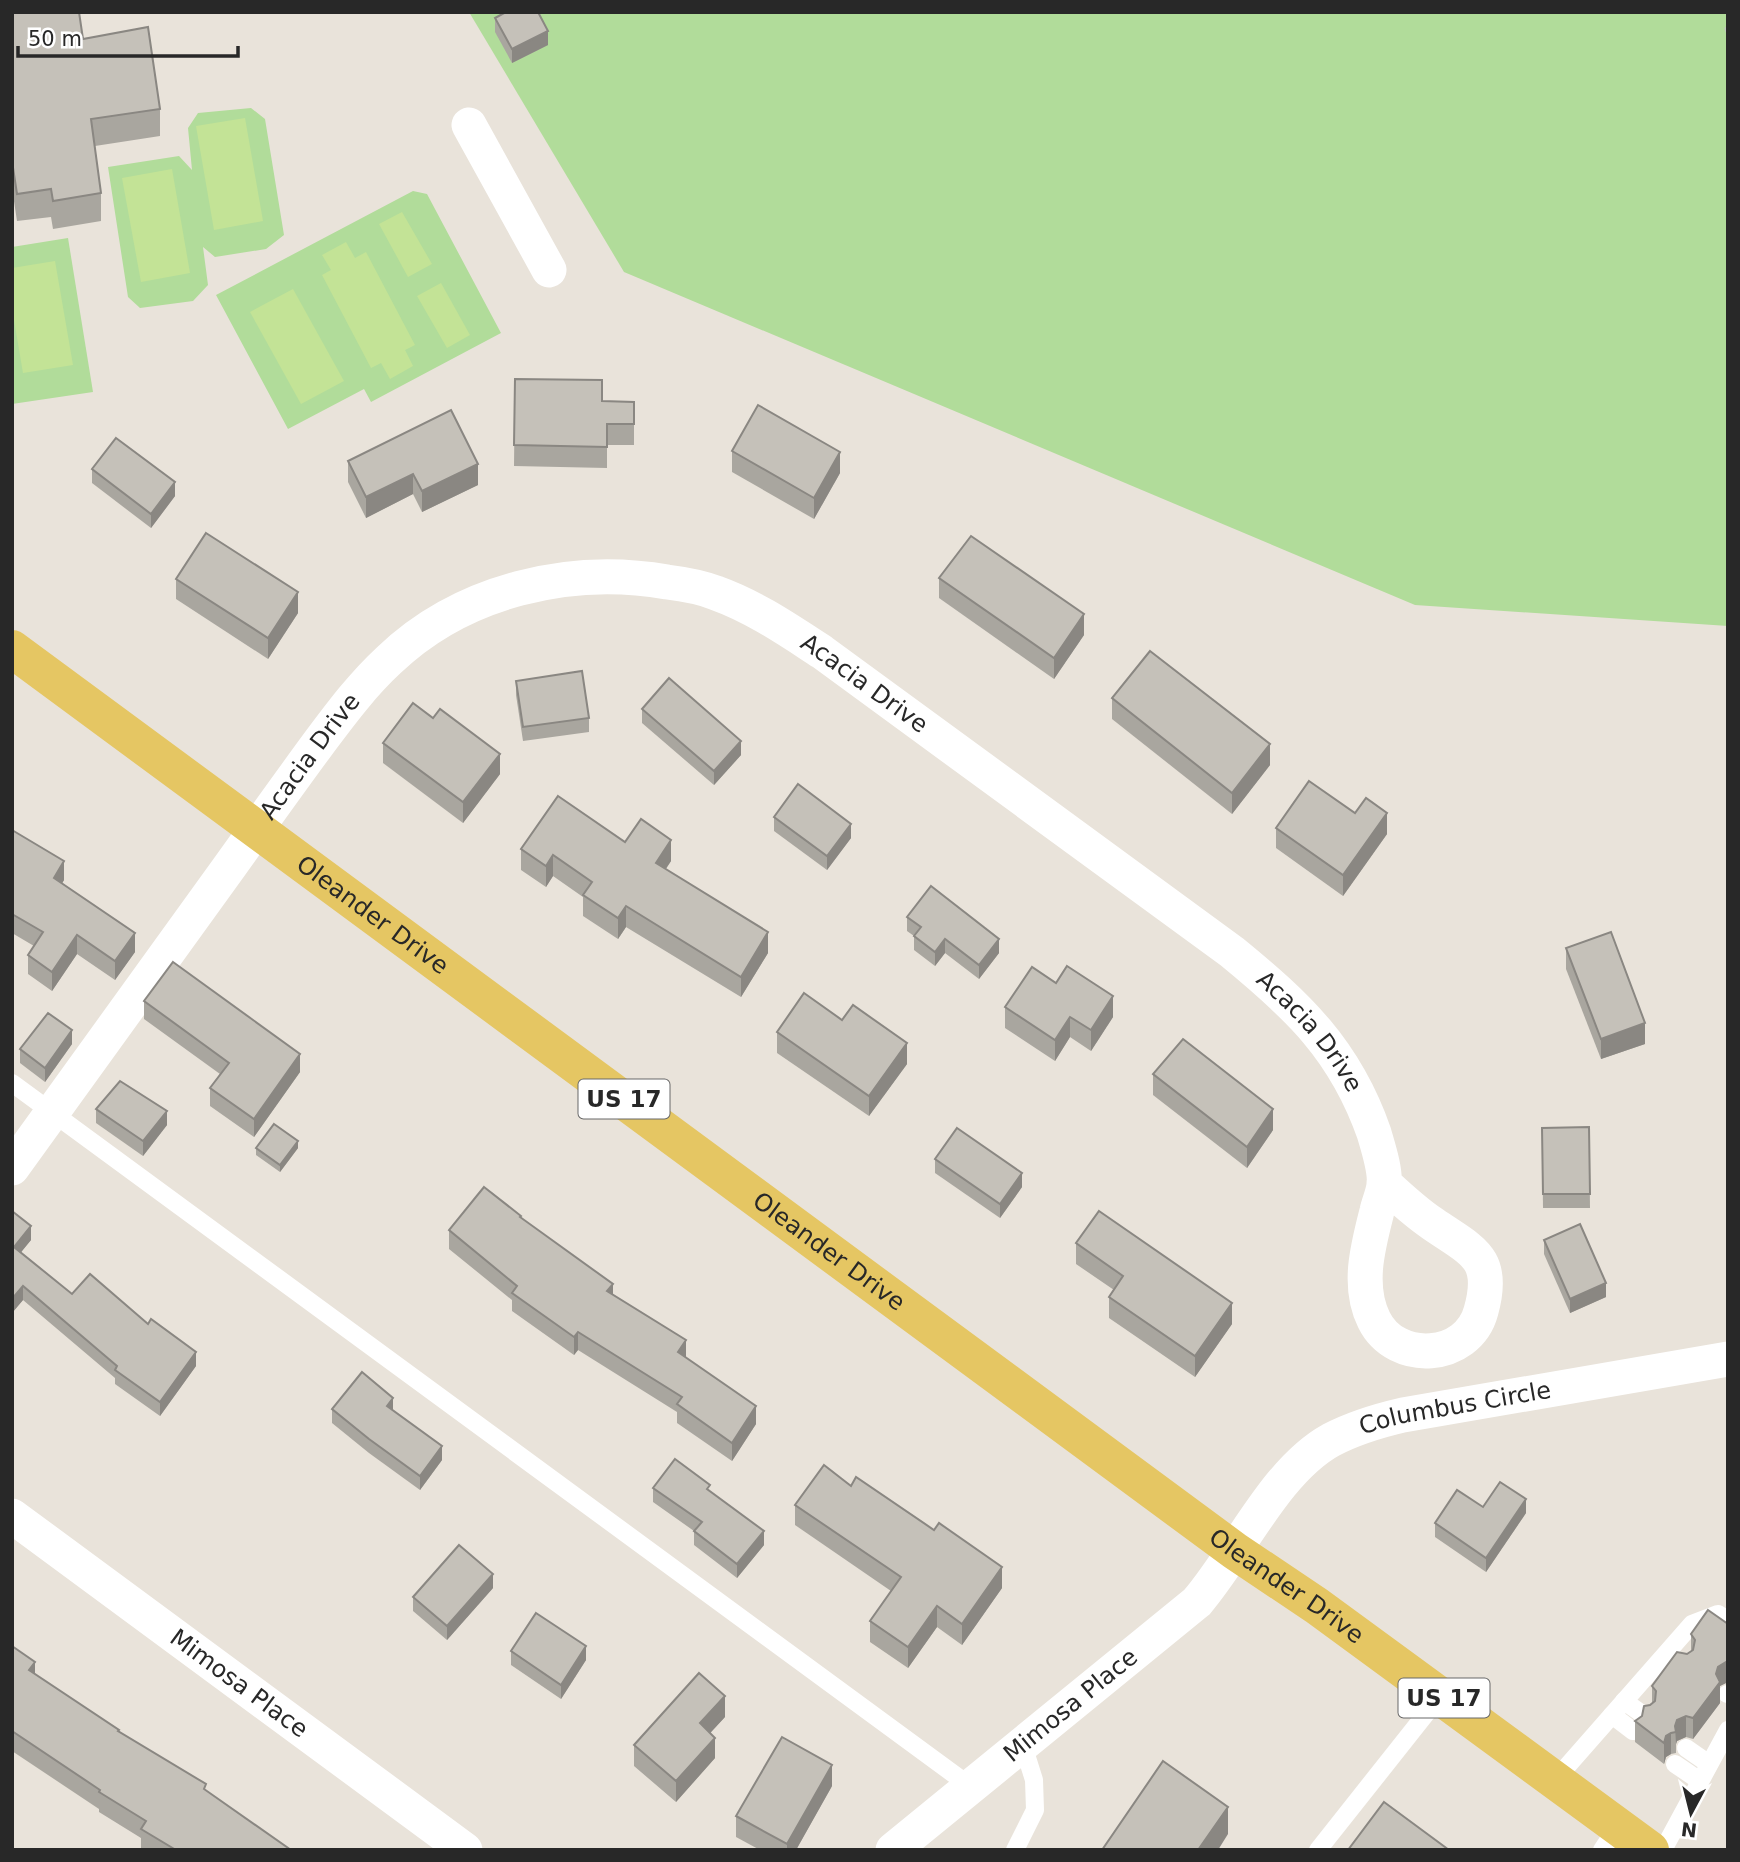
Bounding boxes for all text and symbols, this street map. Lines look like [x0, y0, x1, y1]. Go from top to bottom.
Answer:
scale bar [18, 14, 238, 58]
text: 50 m [28, 27, 82, 51]
street label: Acacia Drive [796, 628, 933, 739]
street label: Acacia Drive [254, 688, 366, 825]
street label: Oleander Drive [291, 850, 454, 980]
street label: Acacia Drive [1251, 965, 1368, 1097]
road number: US 17 [578, 1080, 670, 1118]
street label: Oleander Drive [747, 1186, 910, 1317]
street label: Columbus Circle [1355, 1376, 1553, 1441]
street label: Oleander Drive [1204, 1523, 1369, 1650]
street label: Mimosa Place [165, 1623, 313, 1743]
street label: Mimosa Place [998, 1643, 1143, 1768]
road number: US 17 [1398, 1679, 1490, 1718]
north arrow [1656, 1778, 1726, 1848]
text: N [1680, 1818, 1698, 1842]

